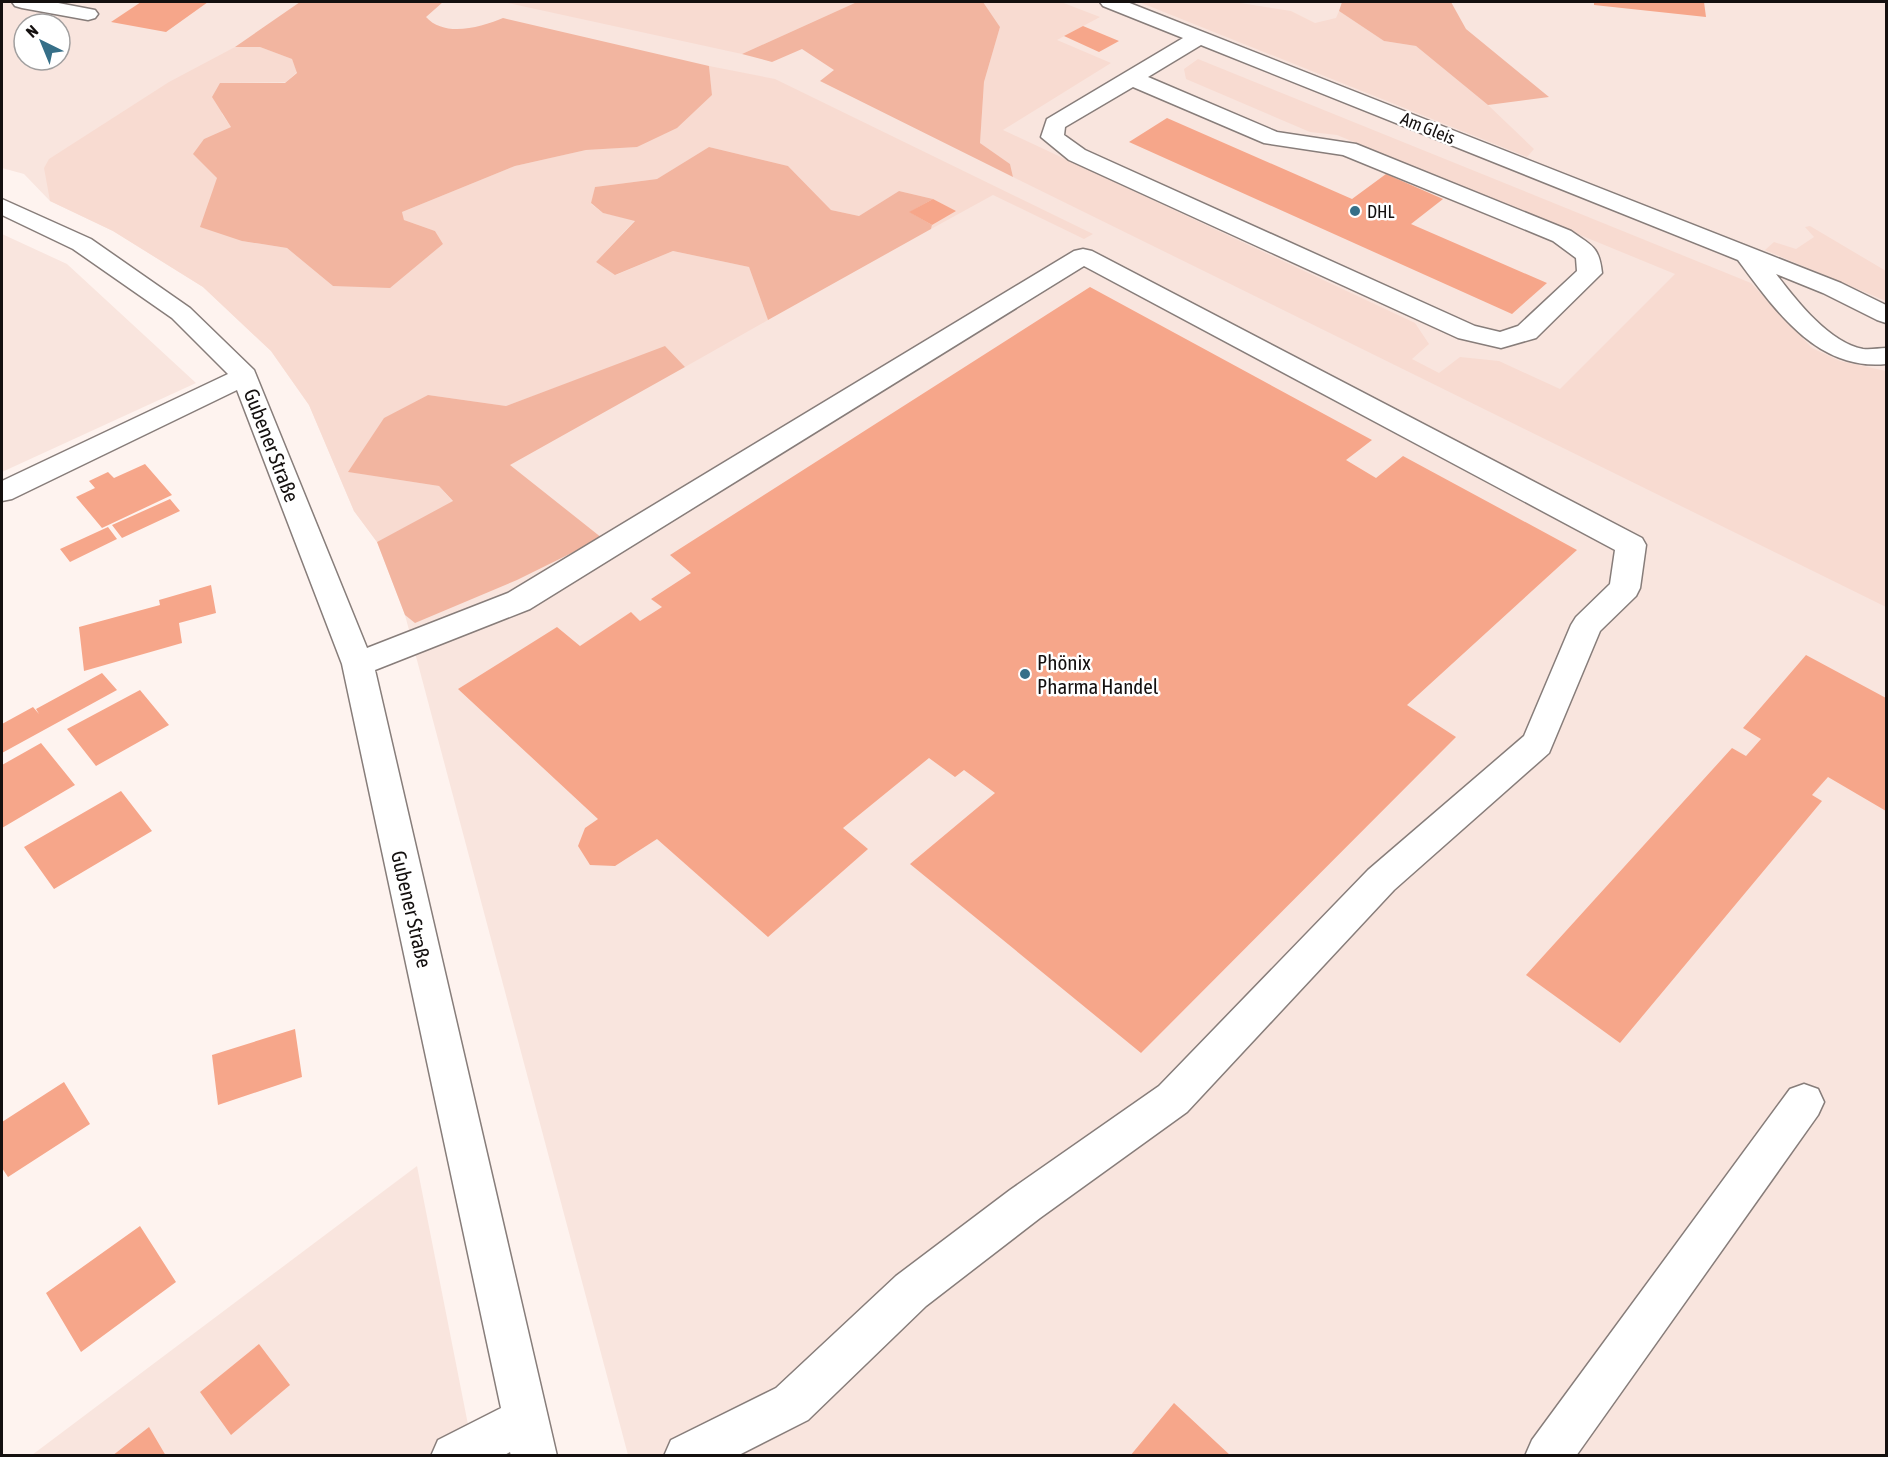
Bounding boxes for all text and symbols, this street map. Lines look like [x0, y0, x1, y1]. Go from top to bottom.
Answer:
north arrow [12, 12, 72, 72]
text: N [22, 21, 41, 41]
street label: Am Gleis [1398, 108, 1458, 148]
place label: DHL [1367, 201, 1395, 222]
marker: DHL [1348, 204, 1362, 218]
street label: Gubener Straße [239, 385, 305, 505]
place label: Phönix Pharma Handel [1037, 650, 1159, 698]
marker: Phönix Pharma Handel [1018, 667, 1032, 681]
street label: Gubener Straße [387, 848, 437, 970]

